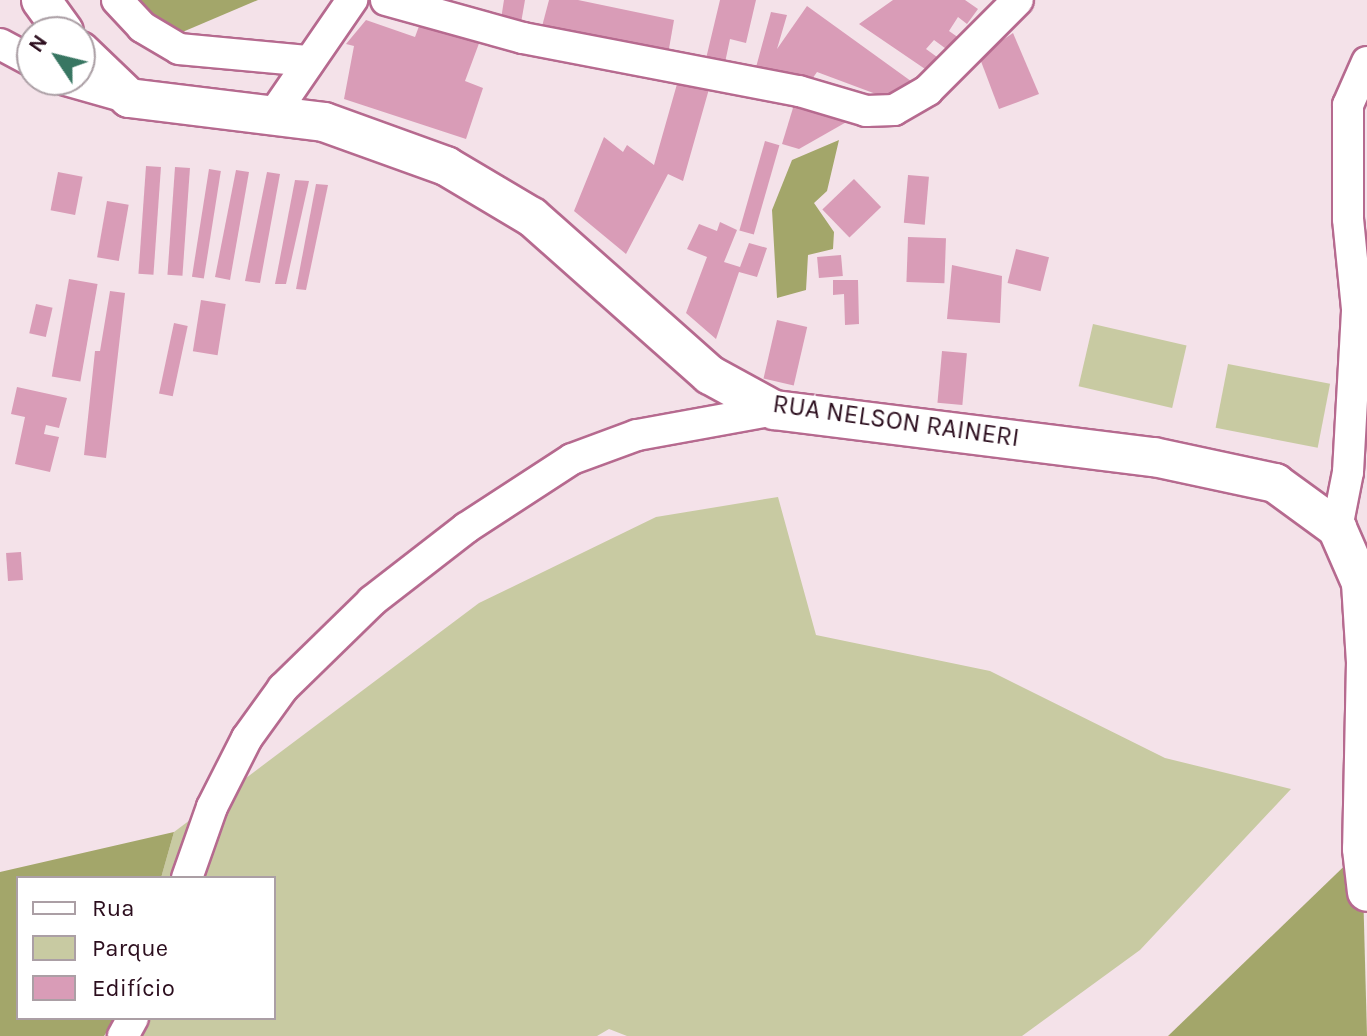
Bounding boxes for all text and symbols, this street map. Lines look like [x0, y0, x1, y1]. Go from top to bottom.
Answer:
north arrow [16, 16, 96, 96]
text: N [23, 29, 53, 57]
street label: RUA NELSON RAINERI [771, 388, 1021, 454]
legend [16, 876, 276, 1020]
text: Rua [92, 894, 134, 922]
text: Parque [92, 934, 168, 962]
text: Edifício [92, 974, 175, 1002]

